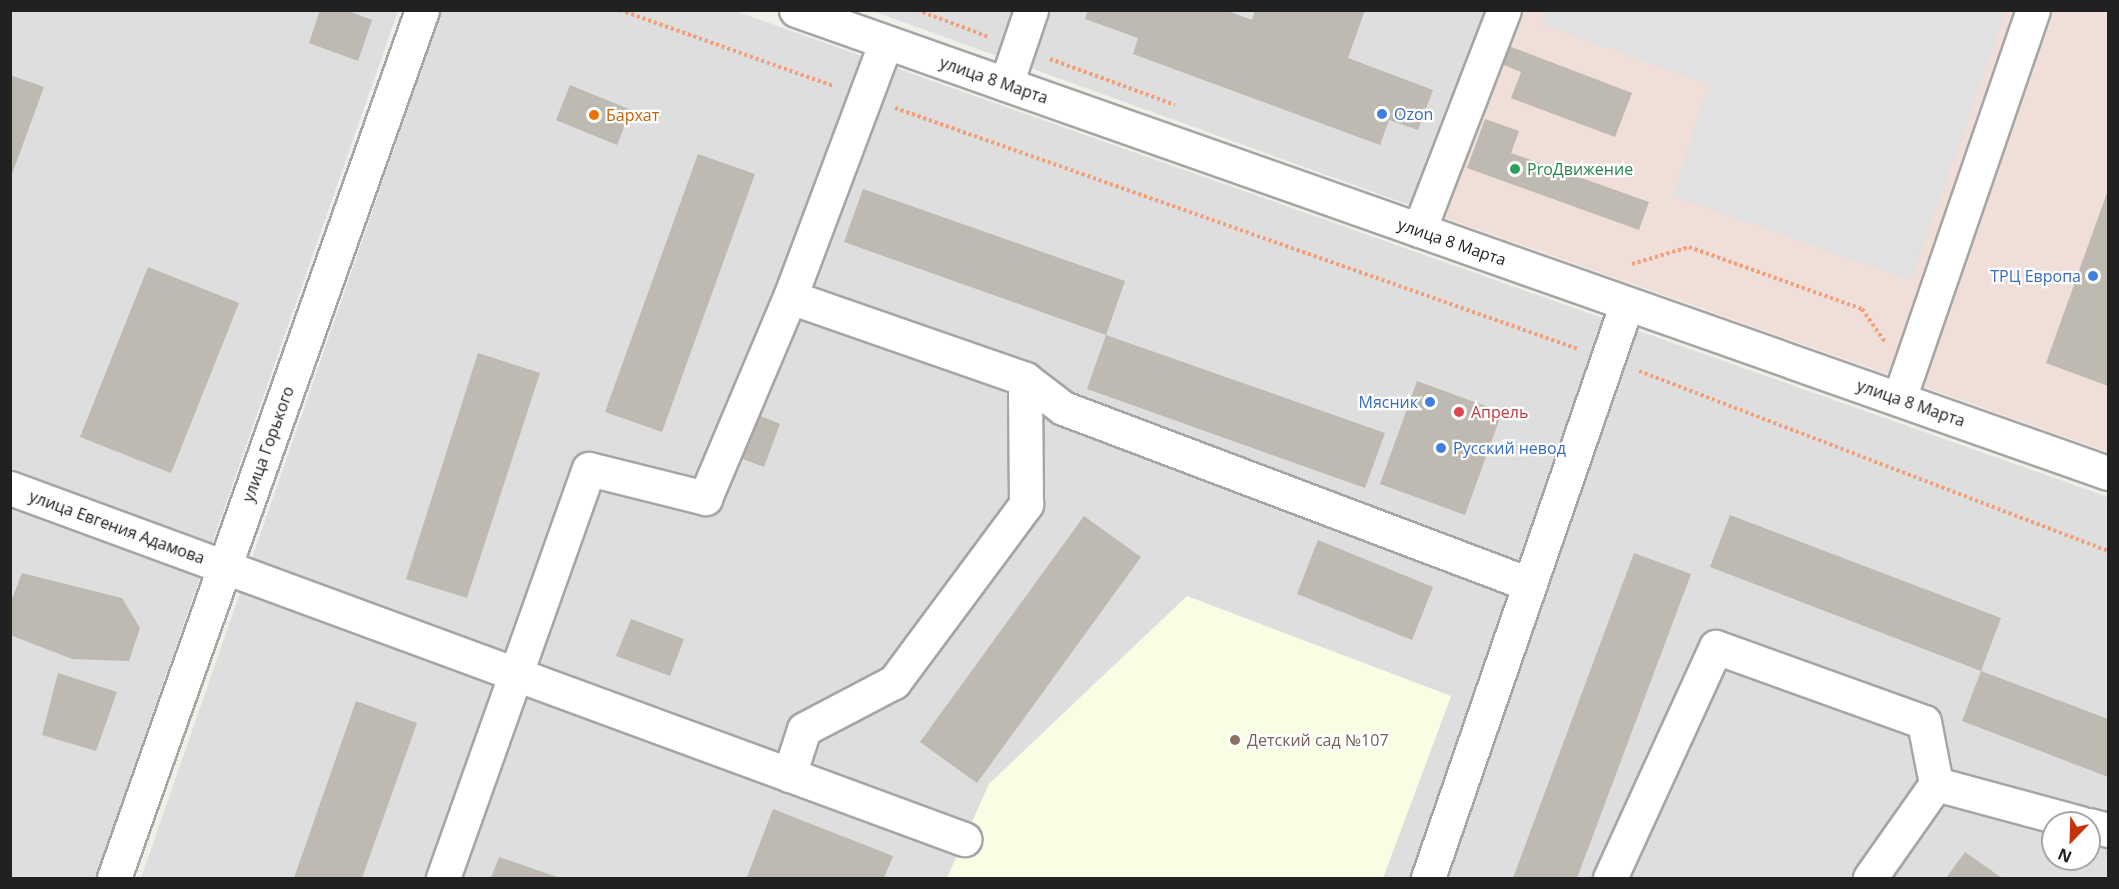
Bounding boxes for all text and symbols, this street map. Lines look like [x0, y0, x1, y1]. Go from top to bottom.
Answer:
street label: улица 8 Марта [937, 52, 1051, 108]
place label: Ozon [1394, 104, 1433, 124]
place label: Бархат [606, 105, 659, 125]
marker: Ozon [1375, 107, 1389, 121]
marker: Бархат [587, 108, 601, 122]
place label: ProДвижение [1527, 159, 1633, 179]
marker: ProДвижение [1508, 162, 1522, 176]
street label: улица 8 Марта [1395, 214, 1509, 270]
place label: ТРЦ Европа [1990, 266, 2081, 286]
marker: ТРЦ Европа [2086, 269, 2100, 283]
street label: улица 8 Марта [1854, 375, 1968, 431]
street label: улица Горького [238, 383, 298, 505]
place label: Мясник [1359, 392, 1418, 412]
marker: Мясник [1423, 395, 1437, 409]
place label: Апрель [1471, 402, 1528, 422]
marker: Апрель [1452, 405, 1466, 419]
place label: Русский невод [1453, 438, 1566, 458]
marker: Русский невод [1434, 441, 1448, 455]
street label: улица Евгения Адамова [27, 486, 207, 568]
place label: Детский сад №107 [1247, 730, 1389, 750]
marker: Детский сад №107 [1228, 733, 1242, 747]
north arrow [2041, 811, 2101, 871]
text: N [2054, 843, 2075, 868]

